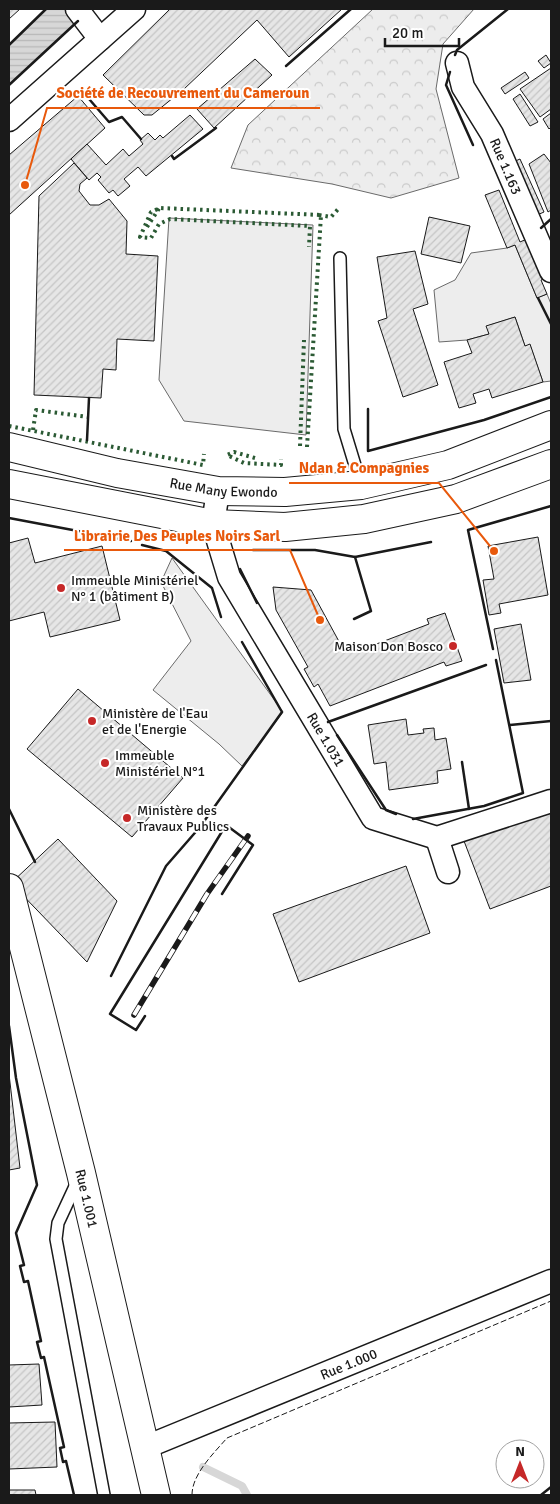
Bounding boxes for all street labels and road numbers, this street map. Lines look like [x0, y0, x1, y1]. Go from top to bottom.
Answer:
street label: Rue 1.163 [486, 136, 525, 197]
street label: Rue Many Ewondo [168, 475, 278, 501]
street label: Rue 1.031 [303, 710, 348, 770]
street label: Rue 1.001 [71, 1167, 101, 1230]
street label: Rue 1.000 [318, 1345, 380, 1384]

